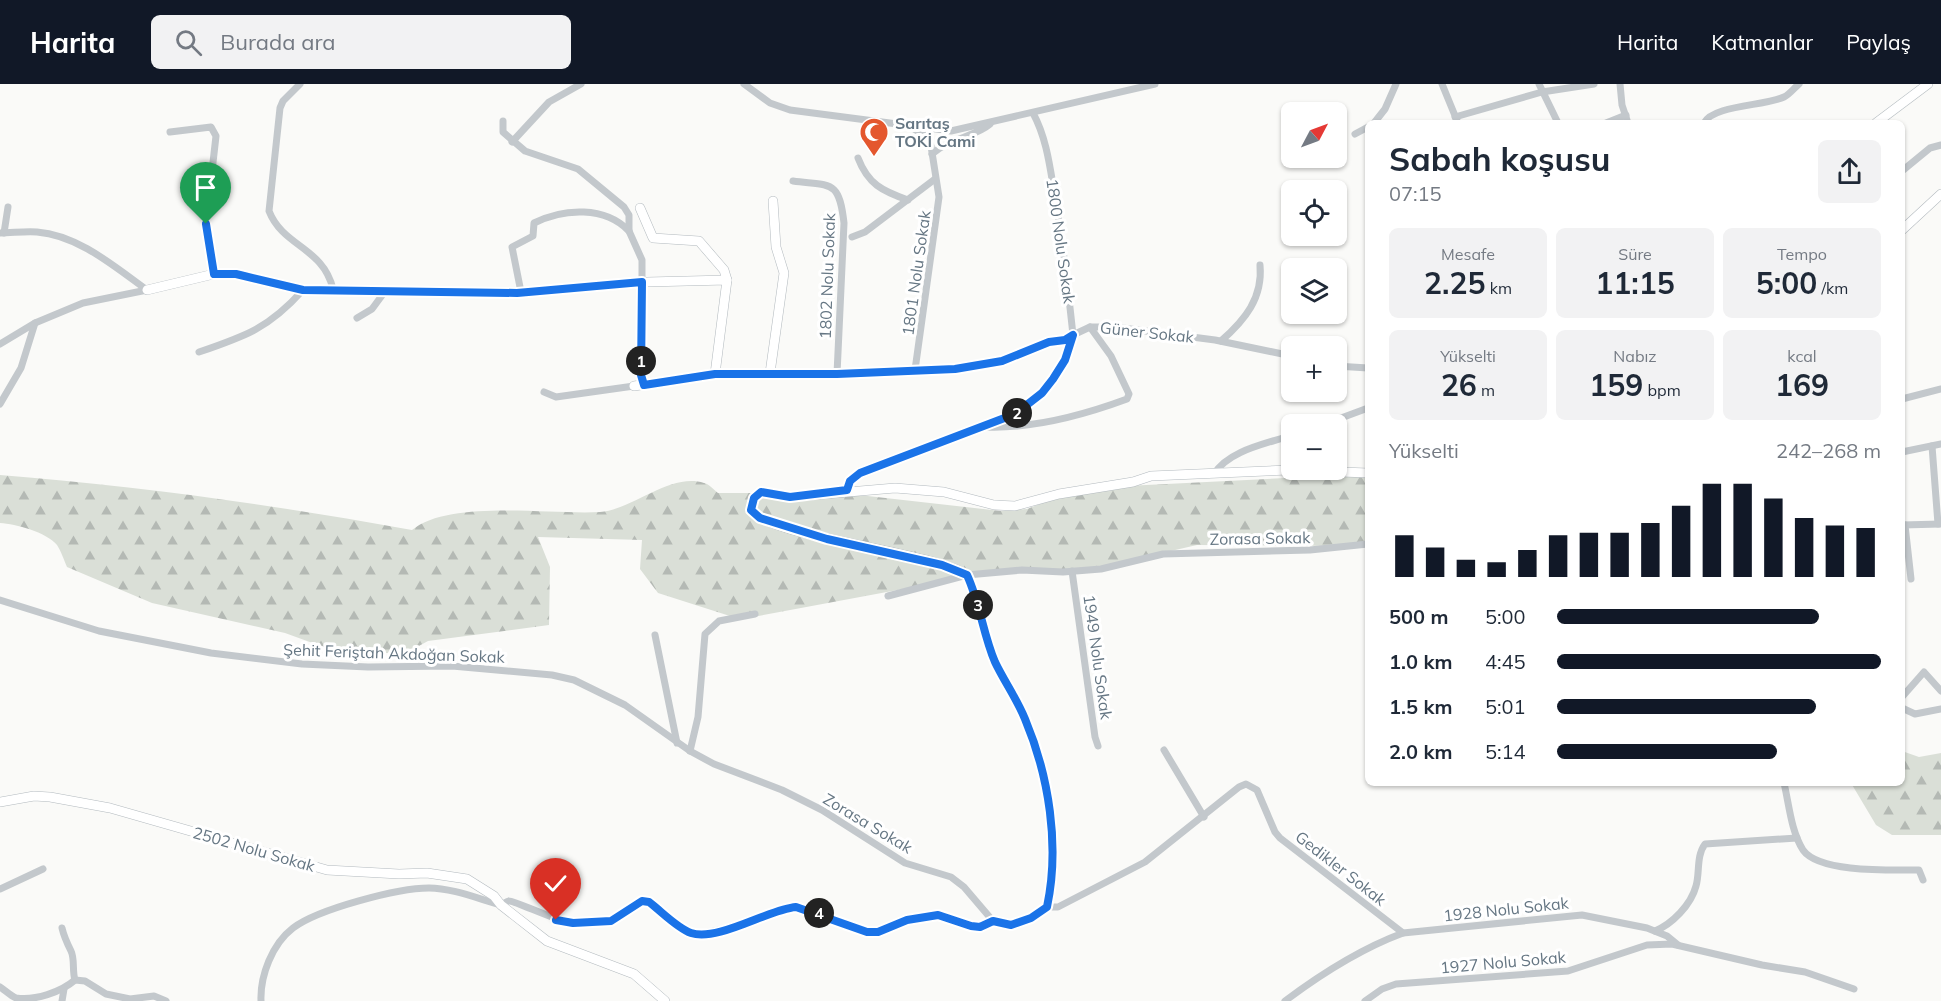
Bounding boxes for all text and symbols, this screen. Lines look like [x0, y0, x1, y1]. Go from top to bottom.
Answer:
search box [151, 15, 571, 69]
text: Harita [30, 25, 115, 60]
icon: search [172, 26, 205, 59]
text: Burada ara [220, 28, 335, 56]
text: Harita [1617, 29, 1678, 55]
text: Katmanlar [1711, 29, 1813, 55]
text: Paylaş [1846, 29, 1911, 55]
north arrow [1281, 102, 1347, 168]
map controls [1281, 102, 1347, 480]
place label: Sarıtaş TOKİ Cami [895, 113, 976, 151]
mosque icon: Sarıtaş TOKİ Cami [858, 116, 890, 158]
text: Sabah koşusu [1389, 138, 1610, 179]
button: share [1818, 140, 1881, 203]
pin [180, 162, 231, 224]
icon: arrive [189, 171, 222, 204]
street label: 1800 Nolu Sokak [1042, 177, 1080, 306]
button: locate [1281, 180, 1347, 246]
text: 07:15 [1389, 181, 1442, 206]
street label: 1801 Nolu Sokak [897, 208, 935, 337]
street label: 1802 Nolu Sokak [815, 212, 839, 339]
text: Mesafe [1441, 244, 1495, 264]
text: Süre [1618, 244, 1652, 264]
text: Tempo [1777, 244, 1827, 264]
button: layers [1281, 258, 1347, 324]
text: 2.25 [1424, 264, 1485, 302]
text: 11:15 [1595, 264, 1675, 302]
text: 5:00 [1756, 264, 1817, 302]
text: km [1485, 278, 1512, 298]
text: /km [1817, 278, 1848, 298]
street label: Güner Sokak [1099, 317, 1196, 347]
button: + [1281, 336, 1347, 402]
pin: 1 [626, 346, 656, 376]
text: Yükselti [1440, 346, 1496, 366]
text: Nabız [1613, 346, 1657, 366]
text: kcal [1787, 346, 1817, 366]
text: 1 [636, 351, 646, 371]
text: 26 [1441, 366, 1477, 404]
text: 159 [1589, 366, 1643, 404]
text: 169 [1775, 366, 1829, 404]
text: m [1477, 380, 1495, 400]
text: bpm [1643, 380, 1681, 400]
pin: 2 [1002, 398, 1032, 428]
text: 2 [1012, 403, 1022, 423]
button: − [1281, 414, 1347, 480]
text: Yükselti [1389, 438, 1459, 463]
text: 242–268 m [1776, 438, 1881, 463]
street label: Zorasa Sokak [1210, 527, 1311, 549]
pin: 3 [963, 590, 993, 620]
street label: 1949 Nolu Sokak [1079, 593, 1117, 722]
text: 3 [973, 595, 983, 615]
text: 500 m [1389, 604, 1448, 629]
text: 5:00 [1485, 604, 1526, 629]
street label: Şehit Feriştah Akdoğan Sokak [283, 639, 506, 667]
text: 1.0 km [1389, 649, 1452, 674]
text: 4:45 [1485, 649, 1526, 674]
text: 1.5 km [1389, 694, 1452, 719]
text: 5:01 [1485, 694, 1526, 719]
text: 2.0 km [1389, 739, 1452, 764]
text: 5:14 [1485, 739, 1526, 764]
street label: Zorasa Sokak [820, 789, 917, 858]
street label: 2502 Nolu Sokak [191, 822, 318, 876]
street label: Gedikler Sokak [1292, 826, 1391, 910]
pin [530, 858, 581, 920]
icon: check [539, 867, 572, 900]
street label: 1928 Nolu Sokak [1442, 892, 1570, 926]
pin: 4 [804, 898, 834, 928]
text: 4 [814, 903, 824, 923]
street label: 1927 Nolu Sokak [1439, 946, 1567, 977]

